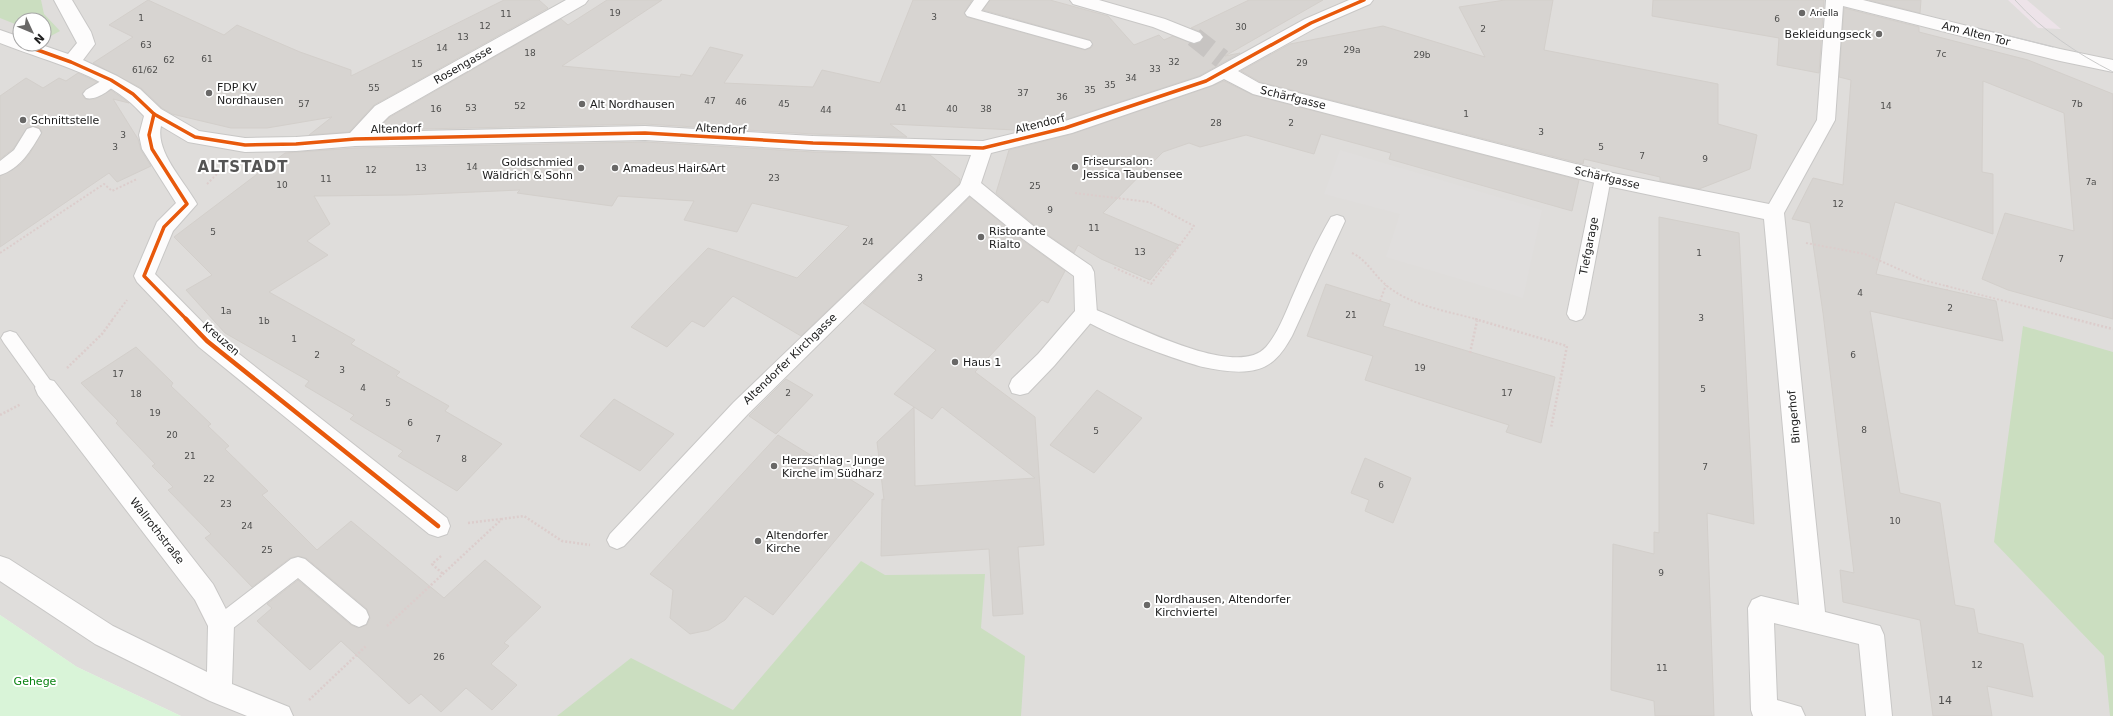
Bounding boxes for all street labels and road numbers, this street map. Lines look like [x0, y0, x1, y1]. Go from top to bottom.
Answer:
street label: Am Alten Tor [1940, 19, 2012, 49]
street label: Rosengasse [431, 43, 495, 87]
street label: Schärfgasse [1259, 84, 1327, 112]
street label: Altendorf [1014, 111, 1067, 136]
street label: Altendorf [695, 121, 748, 137]
street label: Altendorf [371, 122, 423, 136]
street label: Schärfgasse [1573, 164, 1641, 192]
street label: Tiefgarage [1577, 216, 1601, 277]
street label: Altendorfer Kirchgasse [741, 311, 840, 407]
street label: Kreuzen [200, 319, 242, 359]
street label: Bingerhof [1785, 389, 1803, 444]
street label: Wallrothstraße [127, 495, 187, 567]

